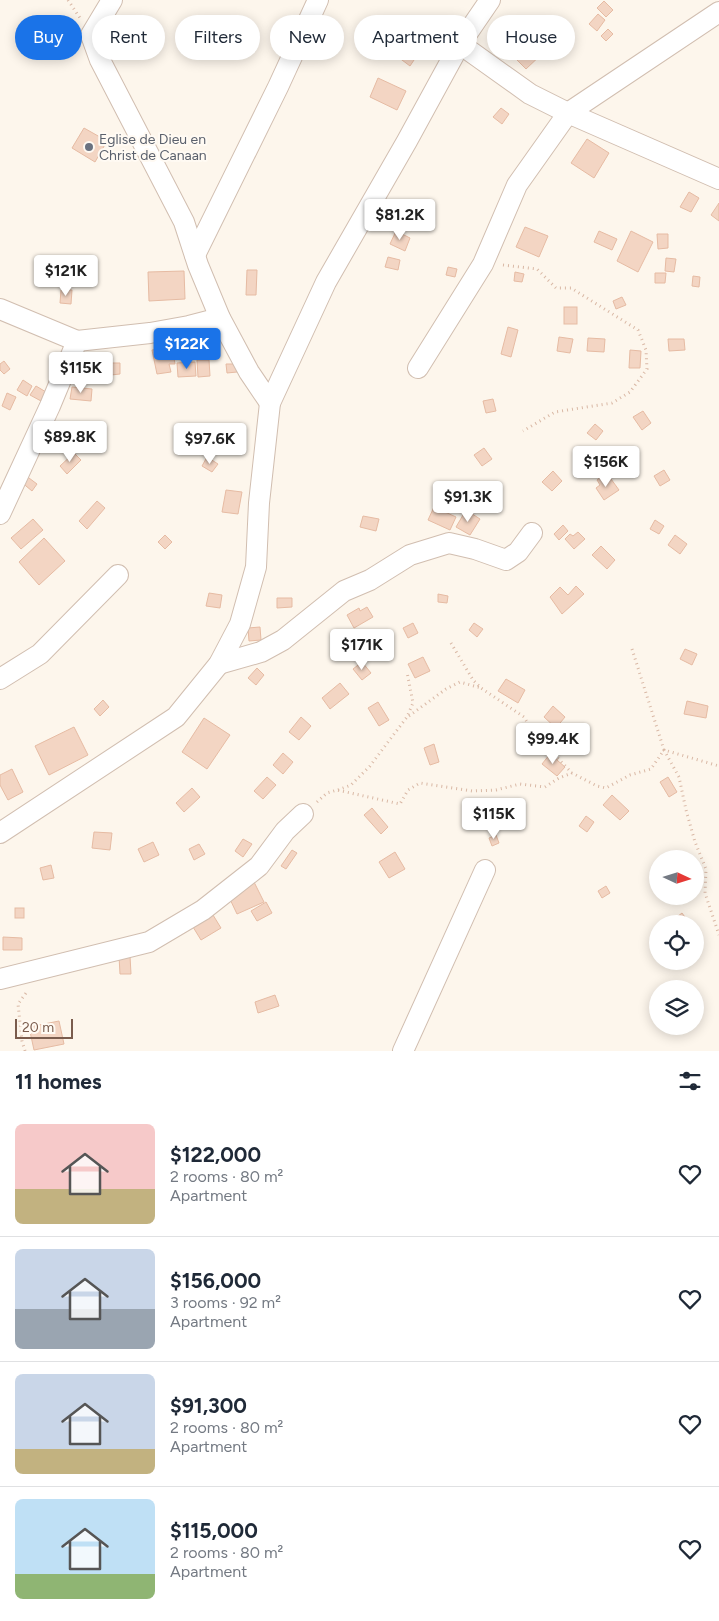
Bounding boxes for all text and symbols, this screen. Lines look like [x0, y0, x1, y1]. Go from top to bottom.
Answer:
chip: Buy [15, 15, 82, 60]
chip: Rent [92, 15, 165, 60]
chip: Filters [175, 15, 260, 60]
chip: New [270, 15, 344, 60]
chip: Apartment [354, 15, 477, 60]
chip: House [487, 15, 575, 60]
place label: Eglise de Dieu en Christ de Canaan [99, 131, 207, 164]
marker: Eglise de Dieu en Christ de Canaan [83, 141, 95, 153]
pin: $81.2K [359, 198, 441, 241]
text: $81.2K [375, 205, 425, 224]
pin: $121K [31, 254, 101, 297]
text: $121K [45, 261, 87, 280]
pin: $122K [152, 328, 222, 370]
text: $122K [165, 334, 209, 353]
pin: $115K [46, 352, 116, 394]
text: $115K [60, 358, 102, 377]
pin: $89.8K [29, 420, 111, 463]
pin: $97.6K [169, 422, 251, 465]
text: $89.8K [44, 427, 96, 446]
text: $97.6K [185, 429, 235, 448]
pin: $156K [571, 446, 641, 488]
text: $156K [584, 452, 628, 471]
pin: $91.3K [427, 480, 509, 523]
text: $91.3K [444, 487, 492, 506]
pin: $171K [327, 628, 397, 671]
text: $171K [341, 635, 383, 654]
pin: $99.4K [512, 722, 594, 765]
text: $99.4K [527, 729, 579, 748]
pin: $115K [459, 798, 529, 840]
text: $115K [473, 804, 515, 823]
north arrow [649, 850, 704, 905]
map controls [649, 850, 704, 1035]
button: locate [649, 915, 704, 970]
button: layers [649, 980, 704, 1035]
scale bar [15, 1016, 72, 1039]
text: 20 m [22, 1019, 54, 1036]
icon: filters [676, 1067, 704, 1095]
text: 11 homes [15, 1069, 102, 1094]
text: $122,000 [170, 1142, 261, 1167]
icon: home [55, 1144, 115, 1204]
icon: heart [676, 1160, 704, 1188]
text: 2 rooms · 80 m² [170, 1167, 283, 1186]
text: Apartment [170, 1186, 247, 1205]
text: $156,000 [170, 1268, 261, 1293]
icon: home [55, 1269, 115, 1329]
icon: heart [676, 1285, 704, 1313]
text: 3 rooms · 92 m² [170, 1293, 281, 1312]
text: Apartment [170, 1312, 247, 1331]
text: $91,300 [170, 1393, 247, 1418]
icon: home [55, 1394, 115, 1454]
icon: heart [676, 1410, 704, 1438]
text: 2 rooms · 80 m² [170, 1418, 283, 1437]
text: Apartment [170, 1437, 247, 1456]
text: $115,000 [170, 1518, 258, 1543]
icon: home [55, 1519, 115, 1579]
icon: heart [676, 1535, 704, 1563]
text: 2 rooms · 80 m² [170, 1543, 283, 1562]
text: Apartment [170, 1562, 247, 1581]

